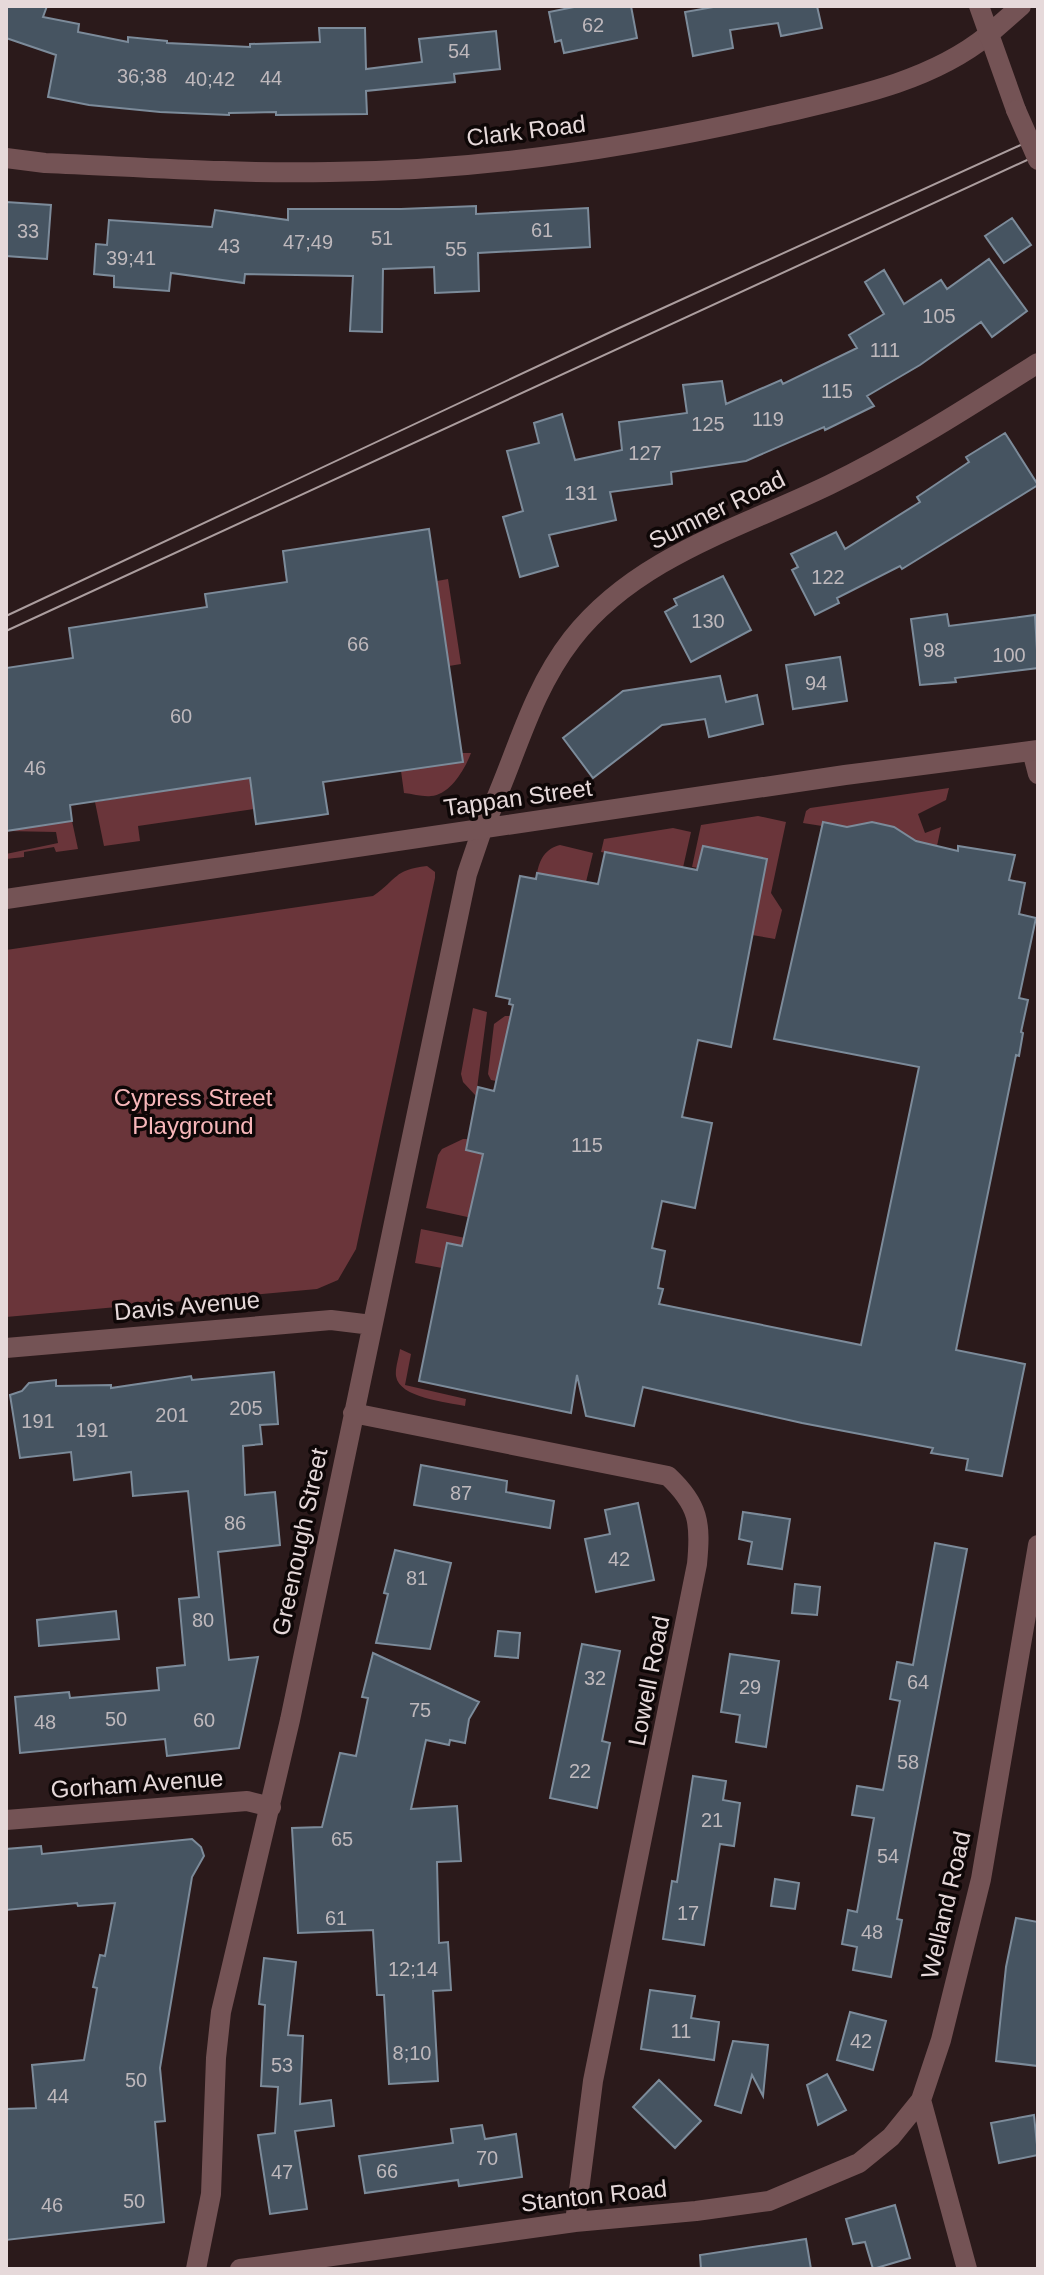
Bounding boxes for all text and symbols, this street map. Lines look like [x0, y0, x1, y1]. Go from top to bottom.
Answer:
house number: 62 [582, 14, 604, 36]
house number: 54 [448, 40, 470, 62]
house number: 36;38 [117, 65, 167, 87]
house number: 44 [260, 67, 282, 89]
house number: 40;42 [185, 68, 235, 90]
street label: Clark Road [465, 110, 587, 151]
house number: 61 [531, 219, 553, 241]
house number: 33 [17, 220, 39, 242]
house number: 51 [371, 227, 393, 249]
house number: 47;49 [283, 231, 333, 253]
house number: 43 [218, 235, 240, 257]
house number: 55 [445, 238, 467, 260]
house number: 39;41 [106, 247, 156, 269]
house number: 105 [922, 305, 956, 327]
house number: 111 [870, 339, 900, 361]
house number: 115 [821, 380, 853, 402]
house number: 119 [752, 408, 784, 430]
house number: 125 [691, 413, 725, 435]
house number: 127 [628, 442, 662, 464]
street label: Sumner Road [644, 465, 789, 554]
house number: 131 [564, 482, 598, 504]
house number: 122 [811, 566, 845, 588]
house number: 130 [691, 610, 725, 632]
house number: 66 [347, 633, 369, 655]
house number: 98 [923, 639, 945, 661]
house number: 100 [992, 644, 1026, 666]
house number: 94 [805, 672, 827, 694]
house number: 60 [170, 705, 192, 727]
house number: 46 [24, 757, 46, 779]
street label: Tappan Street [442, 774, 594, 821]
park label: Cypress Street Playground [114, 1084, 273, 1139]
house number: 115 [571, 1134, 603, 1156]
street label: Davis Avenue [113, 1286, 261, 1325]
house number: 205 [229, 1397, 263, 1419]
house number: 201 [155, 1404, 189, 1426]
house number: 191 [21, 1410, 55, 1432]
house number: 191 [75, 1419, 109, 1441]
street label: Greenough Street [266, 1445, 333, 1638]
house number: 87 [450, 1482, 472, 1504]
house number: 86 [224, 1512, 246, 1534]
house number: 42 [608, 1548, 630, 1570]
house number: 81 [406, 1567, 428, 1589]
house number: 80 [192, 1609, 214, 1631]
street label: Lowell Road [623, 1613, 674, 1748]
house number: 32 [584, 1667, 606, 1689]
house number: 64 [907, 1671, 929, 1693]
house number: 29 [739, 1676, 761, 1698]
house number: 75 [409, 1699, 431, 1721]
house number: 50 [105, 1708, 127, 1730]
house number: 60 [193, 1709, 215, 1731]
house number: 48 [34, 1711, 56, 1733]
house number: 58 [897, 1751, 919, 1773]
house number: 22 [569, 1760, 591, 1782]
street label: Gorham Avenue [50, 1764, 224, 1803]
house number: 21 [701, 1809, 723, 1831]
house number: 65 [331, 1828, 353, 1850]
street label: Welland Road [915, 1829, 976, 1981]
house number: 54 [877, 1845, 899, 1867]
house number: 17 [677, 1902, 699, 1924]
house number: 61 [325, 1907, 347, 1929]
house number: 48 [861, 1921, 883, 1943]
house number: 12;14 [388, 1958, 438, 1980]
house number: 11 [671, 2020, 691, 2042]
house number: 42 [850, 2030, 872, 2052]
house number: 8;10 [393, 2042, 431, 2064]
house number: 53 [271, 2054, 293, 2076]
house number: 50 [125, 2069, 147, 2091]
house number: 44 [47, 2085, 69, 2107]
house number: 70 [476, 2147, 498, 2169]
house number: 66 [376, 2160, 398, 2182]
house number: 47 [271, 2161, 293, 2183]
street label: Stanton Road [520, 2174, 668, 2217]
house number: 50 [123, 2190, 145, 2212]
house number: 46 [41, 2194, 63, 2216]

